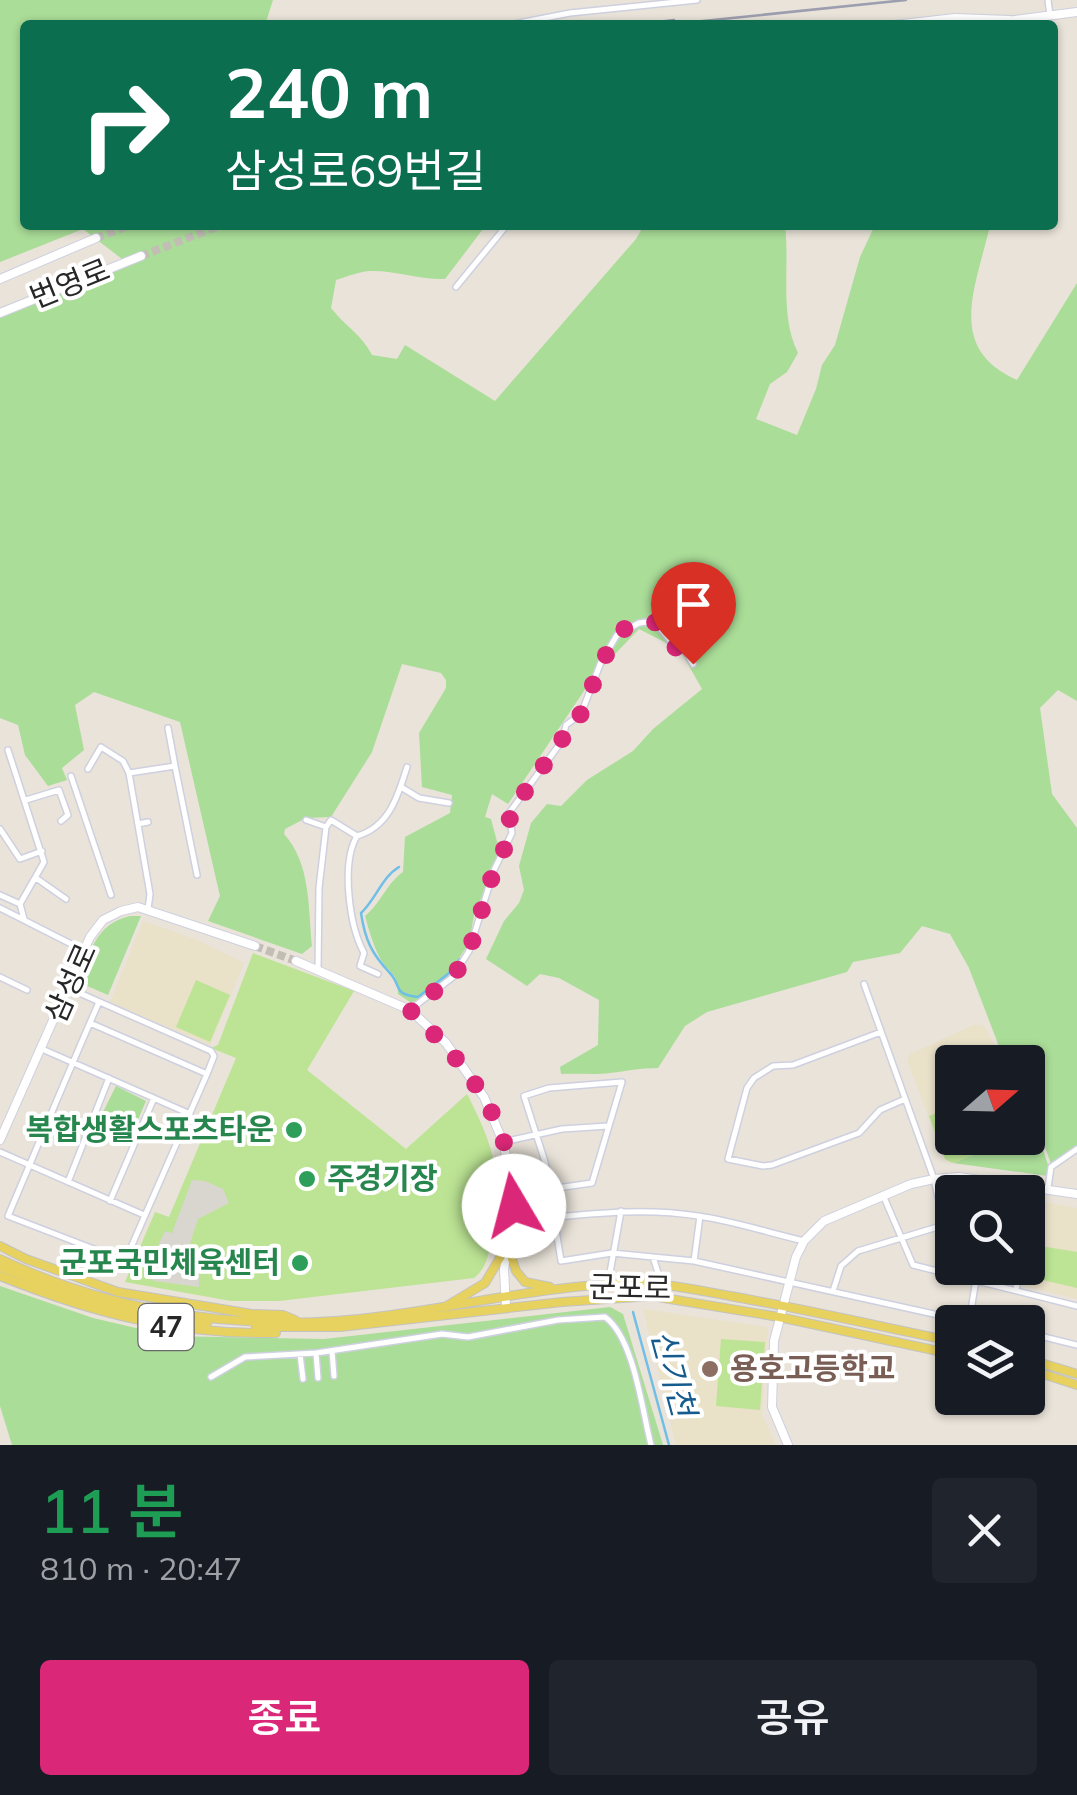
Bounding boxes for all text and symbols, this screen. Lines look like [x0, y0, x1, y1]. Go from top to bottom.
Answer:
text: 240 m [225, 48, 433, 136]
icon: right [60, 60, 190, 190]
text: 삼성로69번길 [225, 142, 486, 198]
street label: 번영로 [24, 250, 115, 316]
pin [651, 562, 736, 665]
icon: arrive [666, 577, 721, 632]
street label: 삼성로 [36, 937, 104, 1028]
north arrow [935, 1045, 1045, 1155]
map controls [935, 1045, 1045, 1415]
place label: 복합생활스포츠타운 [26, 1110, 274, 1148]
marker: 복합생활스포츠타운 [283, 1119, 305, 1141]
position arrow [462, 1154, 566, 1258]
place label: 주경기장 [327, 1159, 438, 1197]
marker: 주경기장 [296, 1168, 318, 1190]
button: search [935, 1175, 1045, 1285]
place label: 군포국민체육센터 [59, 1243, 280, 1281]
marker: 군포국민체육센터 [289, 1252, 311, 1274]
street label: 군포로 [588, 1267, 672, 1307]
road number: 47 [138, 1304, 194, 1350]
button: layers [935, 1305, 1045, 1415]
water label: 신기천 [643, 1325, 706, 1424]
place label: 용호고등학교 [730, 1349, 896, 1387]
marker: 용호고등학교 [699, 1358, 721, 1380]
text: 11 분 [40, 1473, 183, 1548]
button: close [932, 1478, 1037, 1583]
text: 810 m · 20:47 [40, 1548, 242, 1588]
button: 종료 [40, 1660, 529, 1775]
button: 공유 [549, 1660, 1037, 1775]

